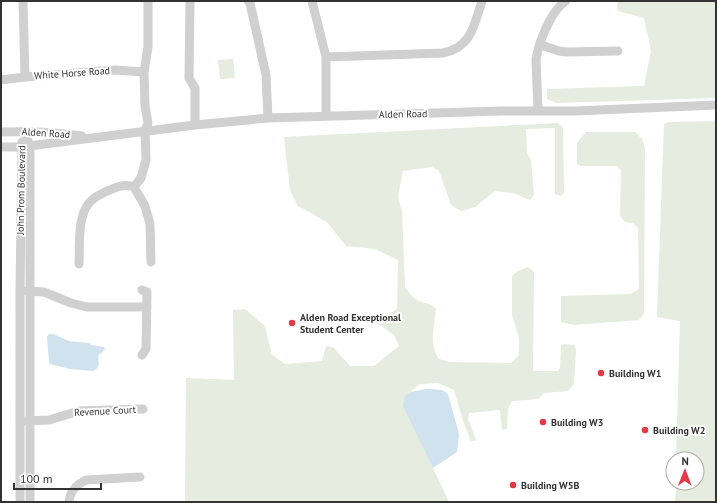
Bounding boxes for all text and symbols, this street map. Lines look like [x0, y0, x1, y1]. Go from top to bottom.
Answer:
street label: White Horse Road [34, 64, 110, 82]
street label: Alden Road [379, 107, 427, 121]
street label: Alden Road [21, 125, 71, 141]
street label: John Prom Boulevard [14, 145, 28, 236]
place label: Alden Road Exceptional Student Center [300, 311, 401, 336]
marker: Alden Road Exceptional Student Center [287, 318, 297, 328]
place label: Building W1 [609, 367, 661, 380]
marker: Building W1 [596, 368, 606, 378]
street label: Revenue Court [74, 403, 137, 419]
place label: Building W3 [551, 416, 603, 429]
marker: Building W3 [538, 417, 548, 427]
place label: Building W2 [653, 424, 705, 437]
marker: Building W2 [640, 425, 650, 435]
north arrow [665, 451, 705, 491]
text: N [681, 454, 689, 468]
scale bar [14, 465, 101, 491]
text: 100 m [20, 471, 53, 486]
place label: Building W5B [521, 479, 579, 492]
marker: Building W5B [508, 480, 518, 490]

